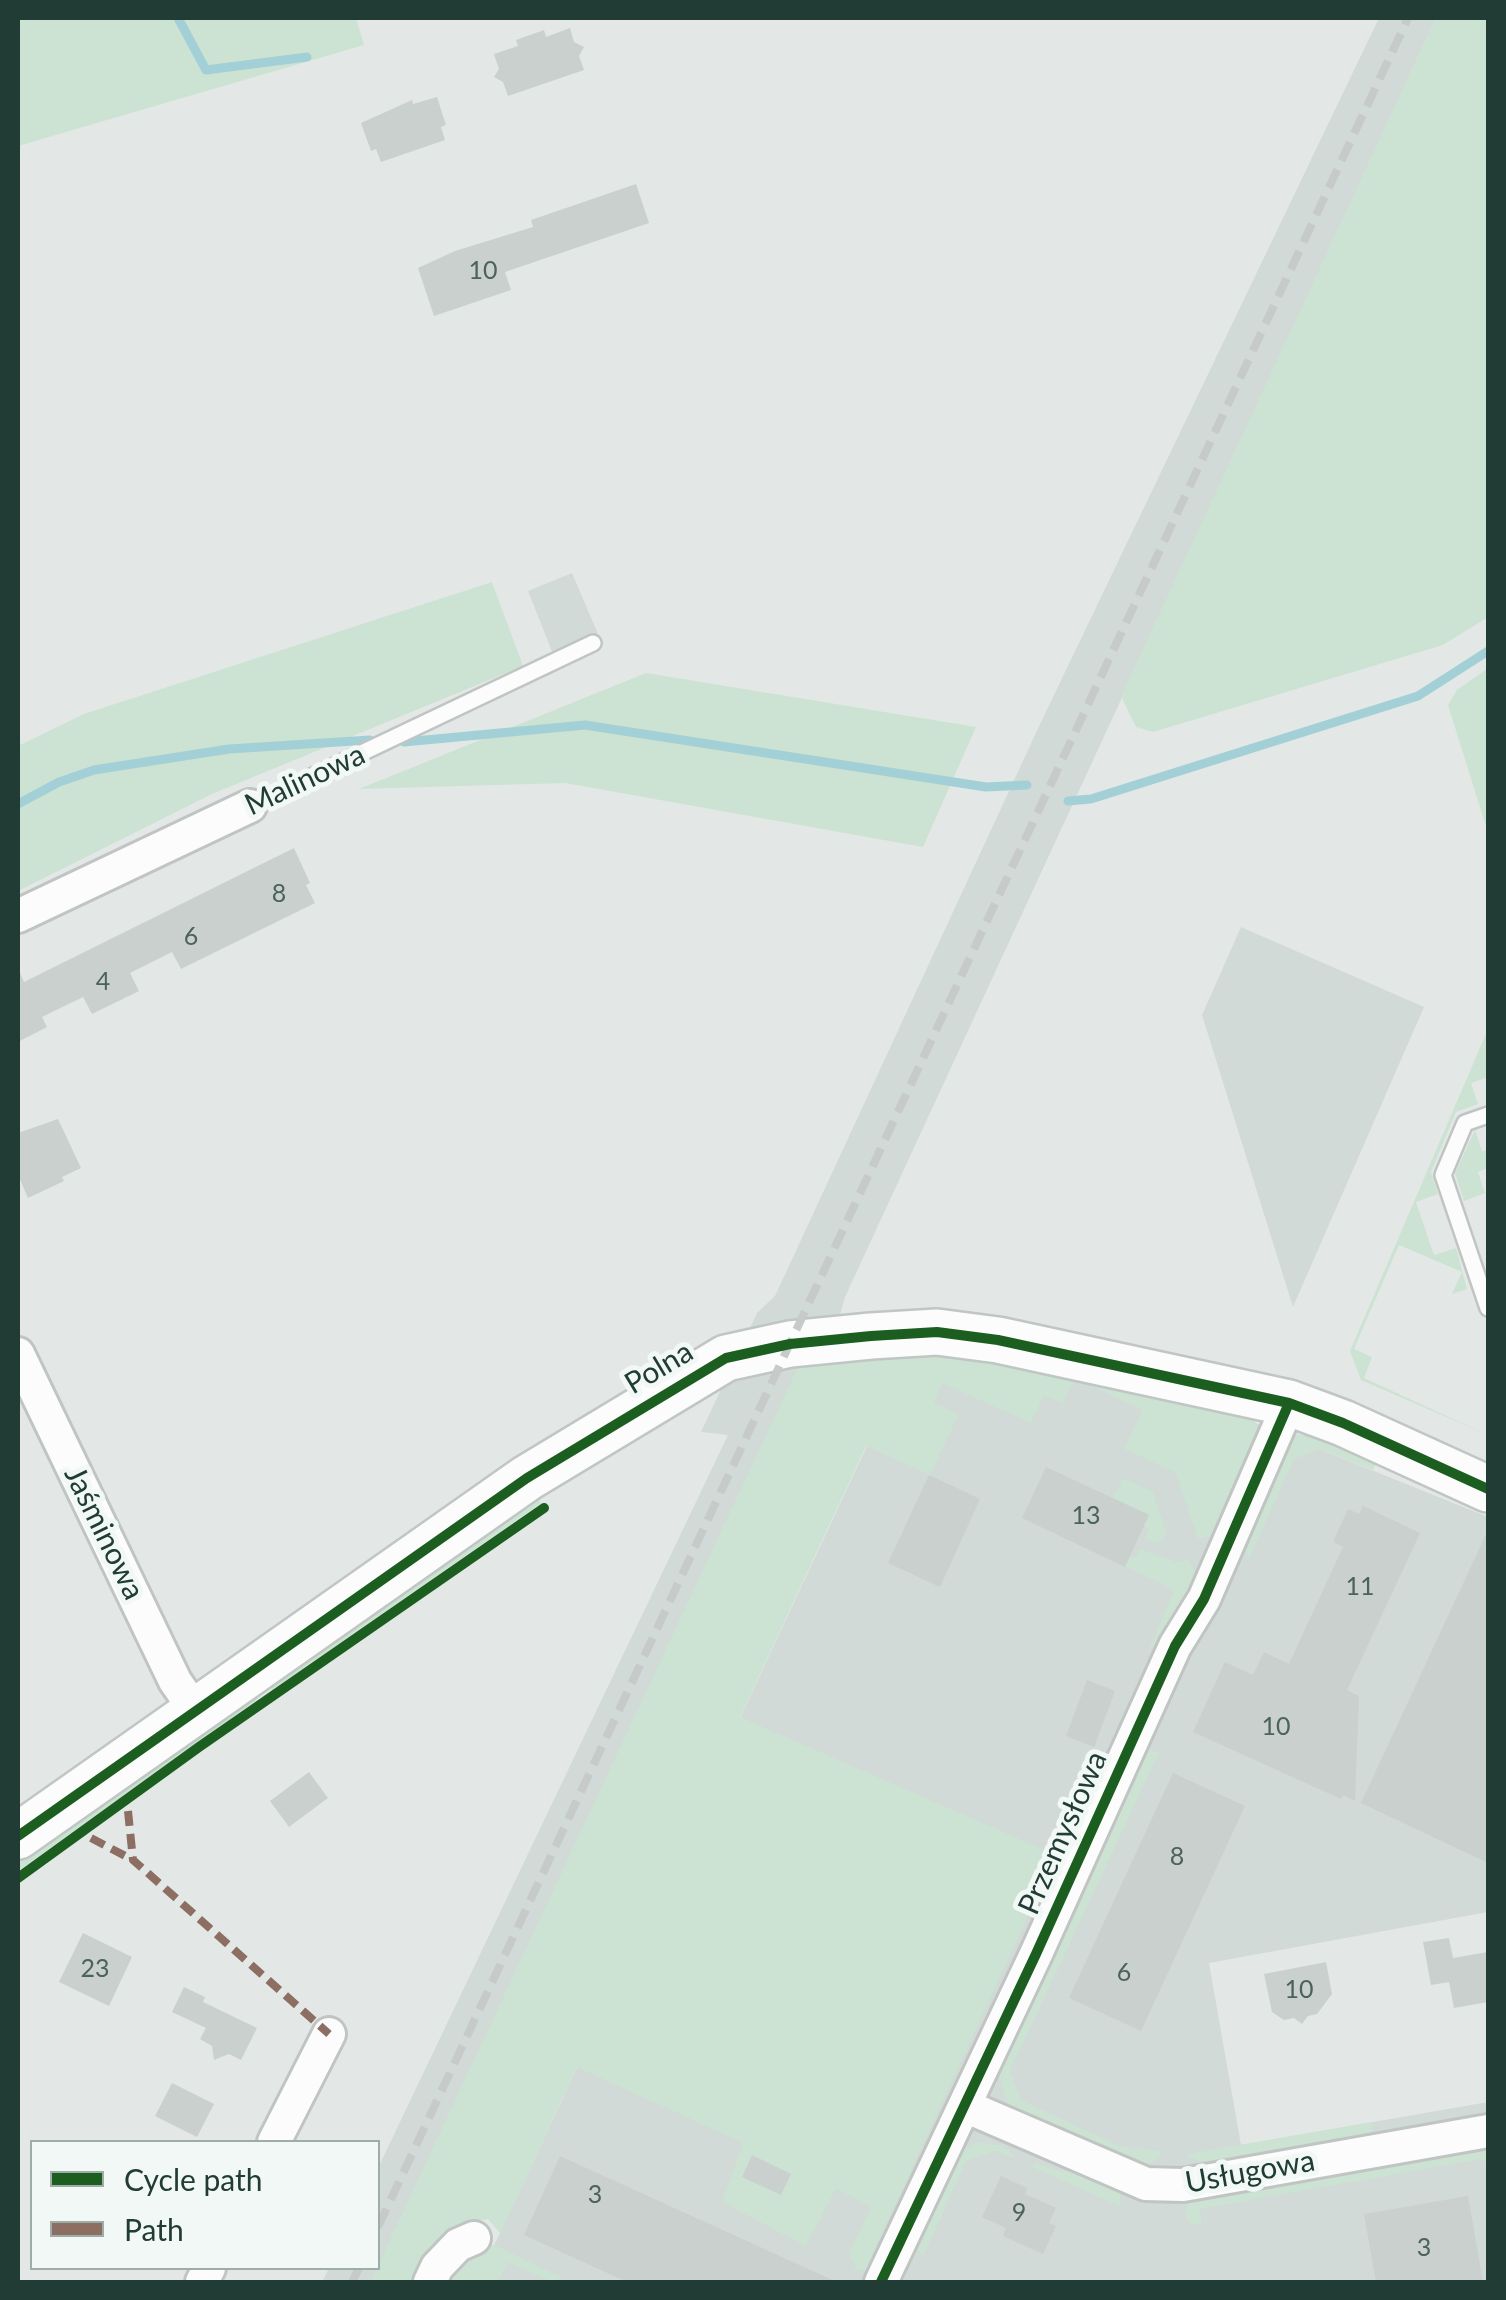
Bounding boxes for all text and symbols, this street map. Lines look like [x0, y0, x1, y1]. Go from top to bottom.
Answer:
house number: 10 [469, 256, 497, 286]
street label: Malinowa [239, 737, 371, 823]
house number: 8 [272, 879, 286, 909]
house number: 6 [184, 922, 198, 952]
house number: 4 [96, 967, 110, 997]
street label: Polna [618, 1334, 700, 1402]
street label: Jaśminowa [56, 1461, 152, 1605]
house number: 13 [1072, 1501, 1100, 1531]
house number: 11 [1346, 1572, 1374, 1602]
house number: 10 [1262, 1712, 1290, 1742]
street label: Przemysłowa [1011, 1746, 1115, 1920]
house number: 8 [1170, 1842, 1184, 1872]
house number: 23 [81, 1954, 109, 1984]
house number: 6 [1117, 1958, 1131, 1988]
house number: 10 [1285, 1975, 1313, 2005]
legend [30, 2140, 380, 2270]
street label: Usługowa [1182, 2143, 1318, 2201]
text: Cycle path [124, 2161, 263, 2197]
house number: 3 [588, 2180, 602, 2210]
house number: 9 [1012, 2198, 1026, 2228]
text: Path [124, 2211, 184, 2247]
house number: 3 [1417, 2233, 1431, 2263]

